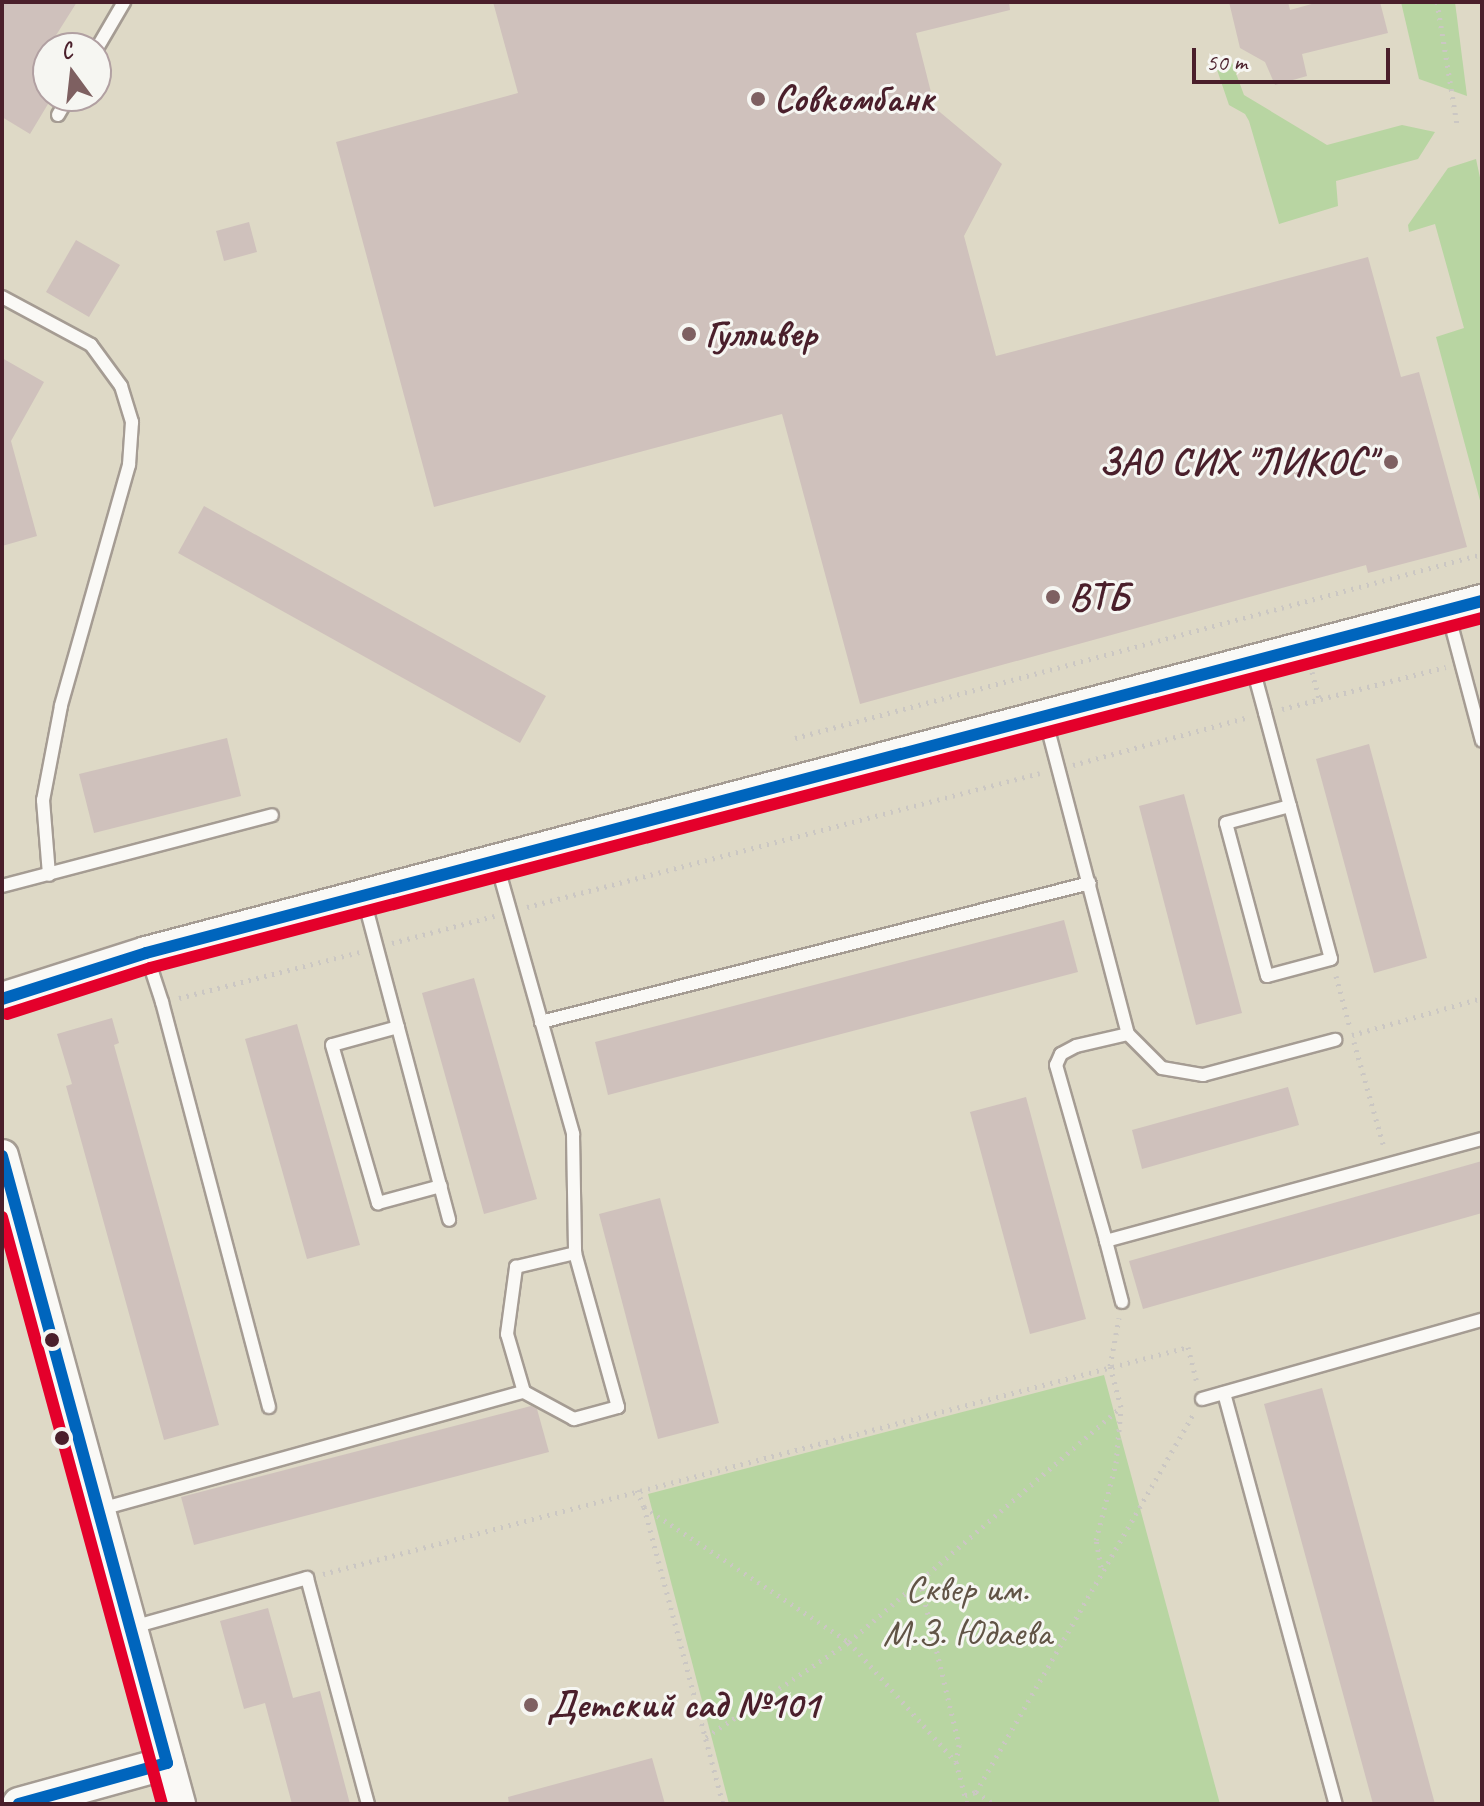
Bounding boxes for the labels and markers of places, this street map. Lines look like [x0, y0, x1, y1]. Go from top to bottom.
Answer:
place label: Совкомбанк [774, 76, 934, 122]
marker: Совкомбанк [749, 90, 767, 108]
place label: Гулливер [705, 311, 816, 357]
marker: Гулливер [680, 325, 698, 343]
place label: ЗАО СИХ "ЛИКОС" [1101, 439, 1375, 485]
marker: ЗАО СИХ "ЛИКОС" [1382, 453, 1400, 471]
place label: ВТБ [1069, 574, 1130, 620]
marker: ВТБ [1044, 588, 1062, 606]
unlabelled marker [44, 1332, 60, 1348]
unlabelled marker [54, 1430, 70, 1446]
place label: Детский сад №101 [547, 1682, 819, 1728]
marker: Детский сад №101 [522, 1696, 540, 1714]

